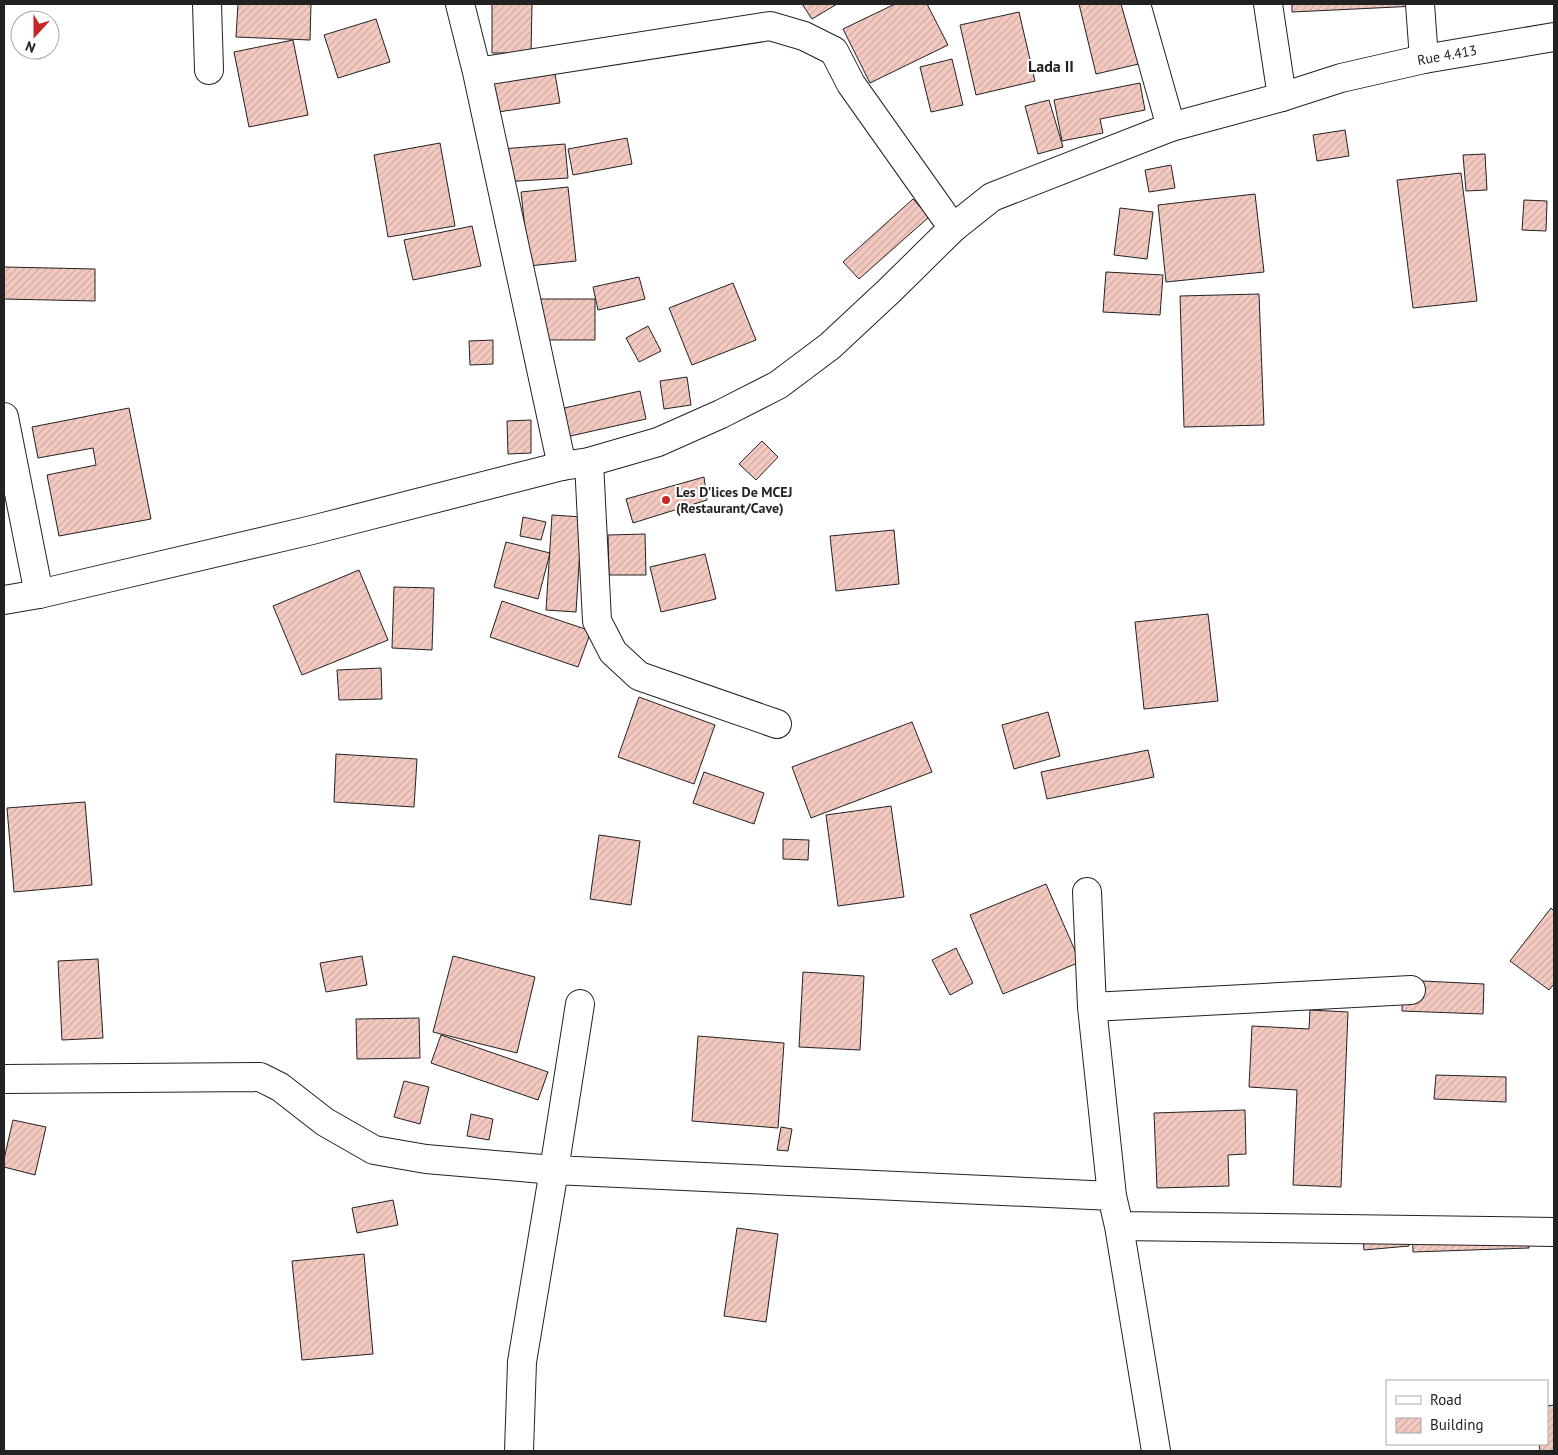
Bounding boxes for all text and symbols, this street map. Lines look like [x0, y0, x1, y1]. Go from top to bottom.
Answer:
north arrow [10, 10, 60, 60]
text: N [23, 37, 38, 57]
street label: Rue 4.413 [1416, 41, 1478, 69]
district label: Lada II [1028, 56, 1074, 76]
place label: Les D'lices De MCEJ (Restaurant/Cave) [676, 483, 792, 517]
marker: Les D'lices De MCEJ (Restaurant/Cave) [660, 494, 672, 506]
legend [1386, 1380, 1548, 1445]
text: Road [1430, 1390, 1462, 1409]
text: Building [1430, 1415, 1484, 1434]

